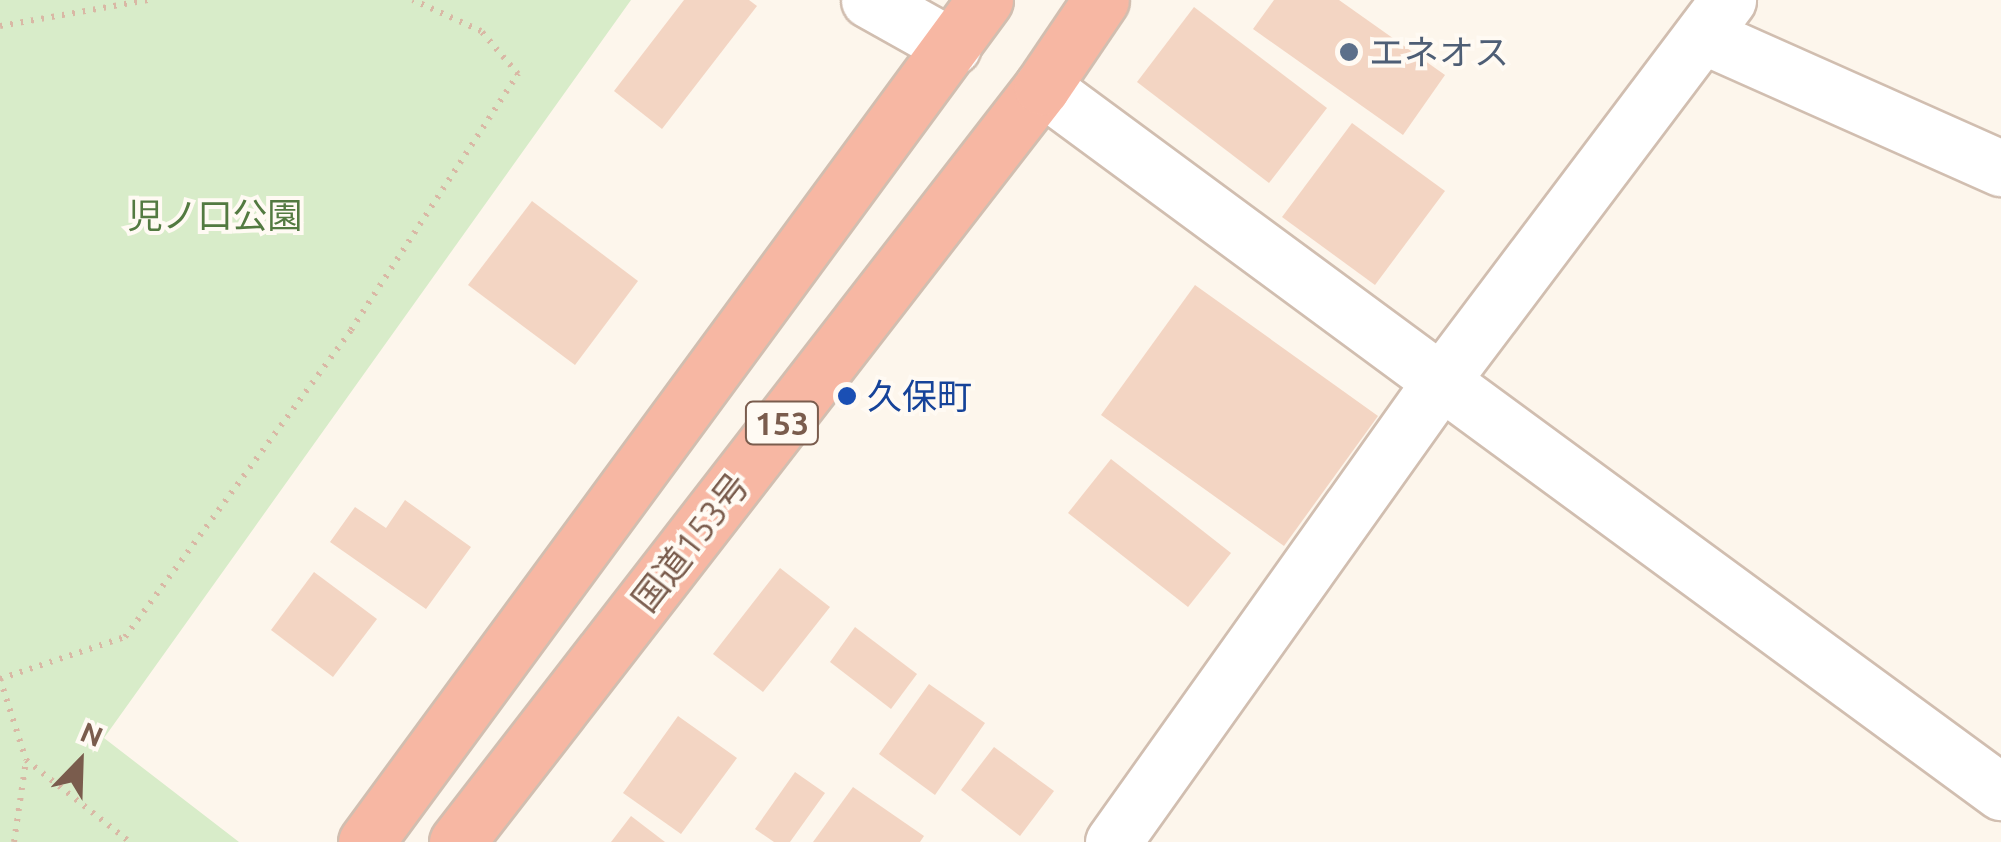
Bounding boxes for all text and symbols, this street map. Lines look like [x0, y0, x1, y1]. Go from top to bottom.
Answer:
place label: エネオス [1369, 31, 1509, 73]
marker: エネオス [1338, 41, 1360, 63]
park label: 児ノ口公園 [128, 194, 302, 236]
place label: 久保町 [867, 375, 972, 417]
marker: 久保町 [836, 385, 858, 407]
road number: 153 [744, 396, 820, 450]
street label: 国道153号 [623, 464, 757, 620]
north arrow [30, 712, 130, 812]
text: N [76, 716, 108, 752]

